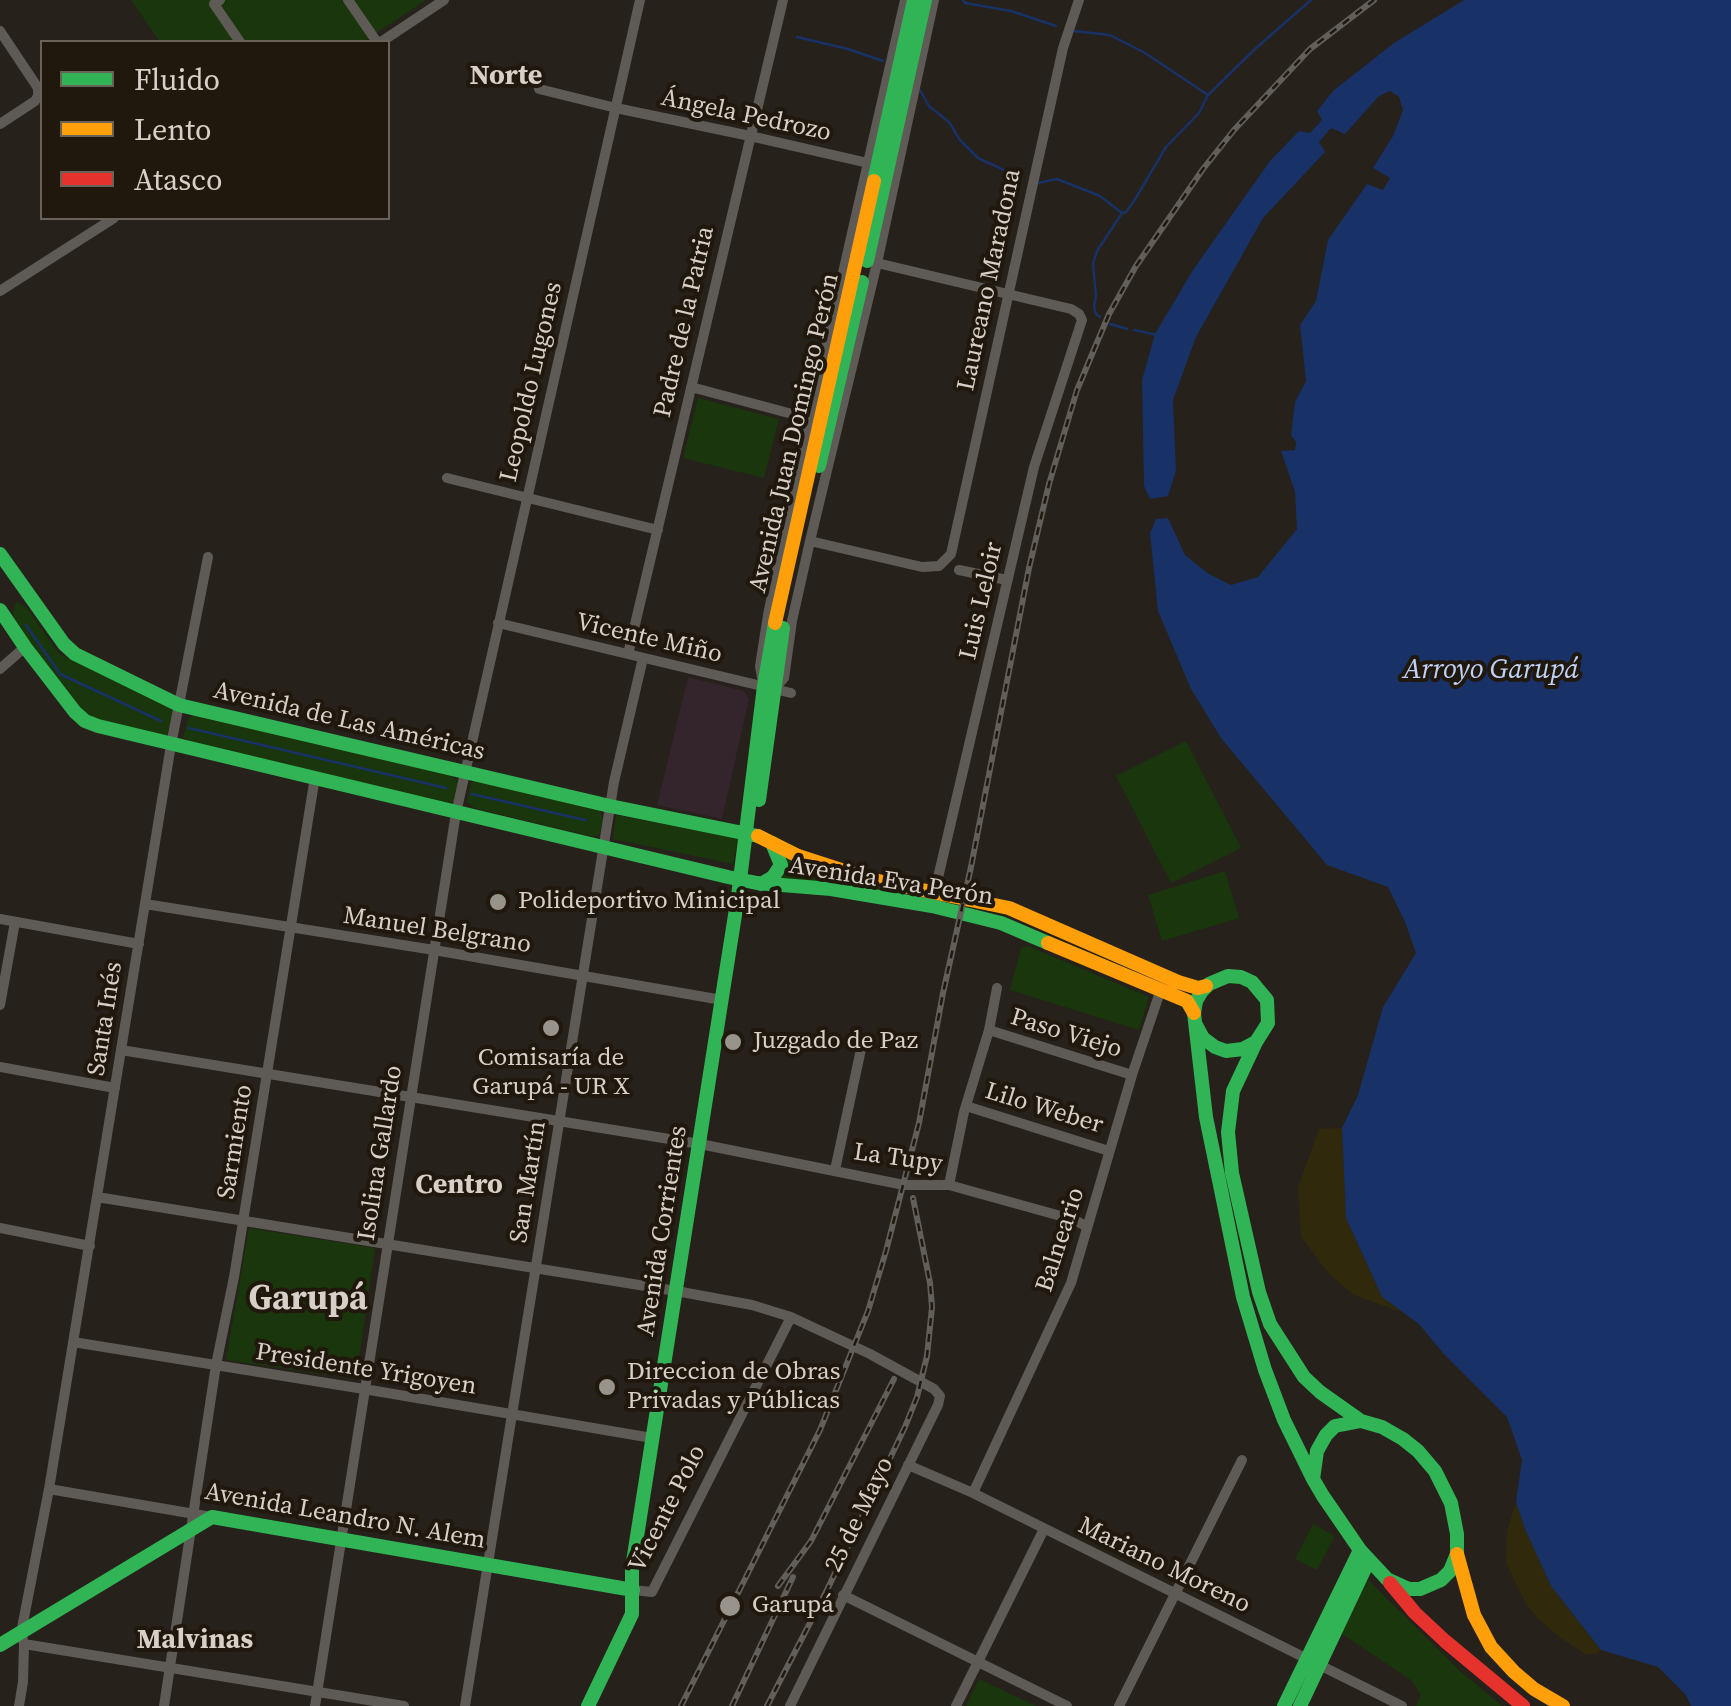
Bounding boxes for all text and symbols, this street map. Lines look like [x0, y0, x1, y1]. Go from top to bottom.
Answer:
legend [40, 40, 390, 220]
text: Fluido [134, 59, 220, 100]
district label: Norte [470, 60, 542, 94]
street label: Ángela Pedrozo [658, 83, 834, 149]
text: Lento [134, 109, 211, 150]
text: Atasco [134, 159, 222, 200]
street label: Laureano Maradona [952, 166, 1028, 394]
street label: Padre de la Patria [648, 223, 722, 421]
street label: Avenida Juan Domingo Perón [744, 270, 846, 596]
street label: Leopoldo Lugones [494, 279, 570, 485]
street label: Luis Leloir [954, 539, 1010, 663]
street label: Vicente Miño [573, 608, 725, 670]
water label: Arroyo Garupá [1403, 654, 1579, 688]
street label: Avenida de Las Américas [210, 676, 488, 768]
street label: Avenida Eva Perón [787, 851, 995, 913]
place label: Polideportivo Minicipal [518, 887, 780, 917]
marker: Polideportivo Minicipal [487, 891, 509, 913]
street label: Manuel Belgrano [341, 901, 533, 961]
street label: Santa Inés [82, 960, 130, 1078]
street label: Paso Viejo [1007, 1003, 1125, 1065]
marker: Comisaría de Garupá - UR X [540, 1017, 562, 1039]
place label: Juzgado de Paz [753, 1027, 918, 1057]
marker: Juzgado de Paz [722, 1031, 744, 1053]
place label: Comisaría de Garupá - UR X [472, 1044, 630, 1103]
street label: Isolina Gallardo [352, 1063, 410, 1243]
street label: Lilo Weber [981, 1077, 1107, 1141]
street label: Sarmiento [212, 1083, 260, 1201]
street label: San Martín [505, 1119, 553, 1245]
street label: Avenida Corrientes [632, 1124, 694, 1338]
street label: La Tupy [852, 1138, 944, 1180]
district label: Centro [415, 1169, 503, 1203]
street label: Balneario [1030, 1184, 1092, 1296]
district label: Garupá [249, 1279, 367, 1321]
street label: Presidente Yrigoyen [254, 1338, 478, 1402]
place label: Direccion de Obras Privadas y Públicas [627, 1358, 841, 1417]
marker: Direccion de Obras Privadas y Públicas [596, 1376, 618, 1398]
street label: Vicente Polo [623, 1440, 713, 1578]
street label: 25 de Mayo [819, 1453, 901, 1577]
street label: Avenida Leandro N. Alem [202, 1478, 488, 1556]
street label: Mariano Moreno [1073, 1511, 1255, 1621]
place label: Garupá [752, 1591, 834, 1621]
marker: Garupá [717, 1593, 743, 1619]
district label: Malvinas [137, 1624, 253, 1658]

